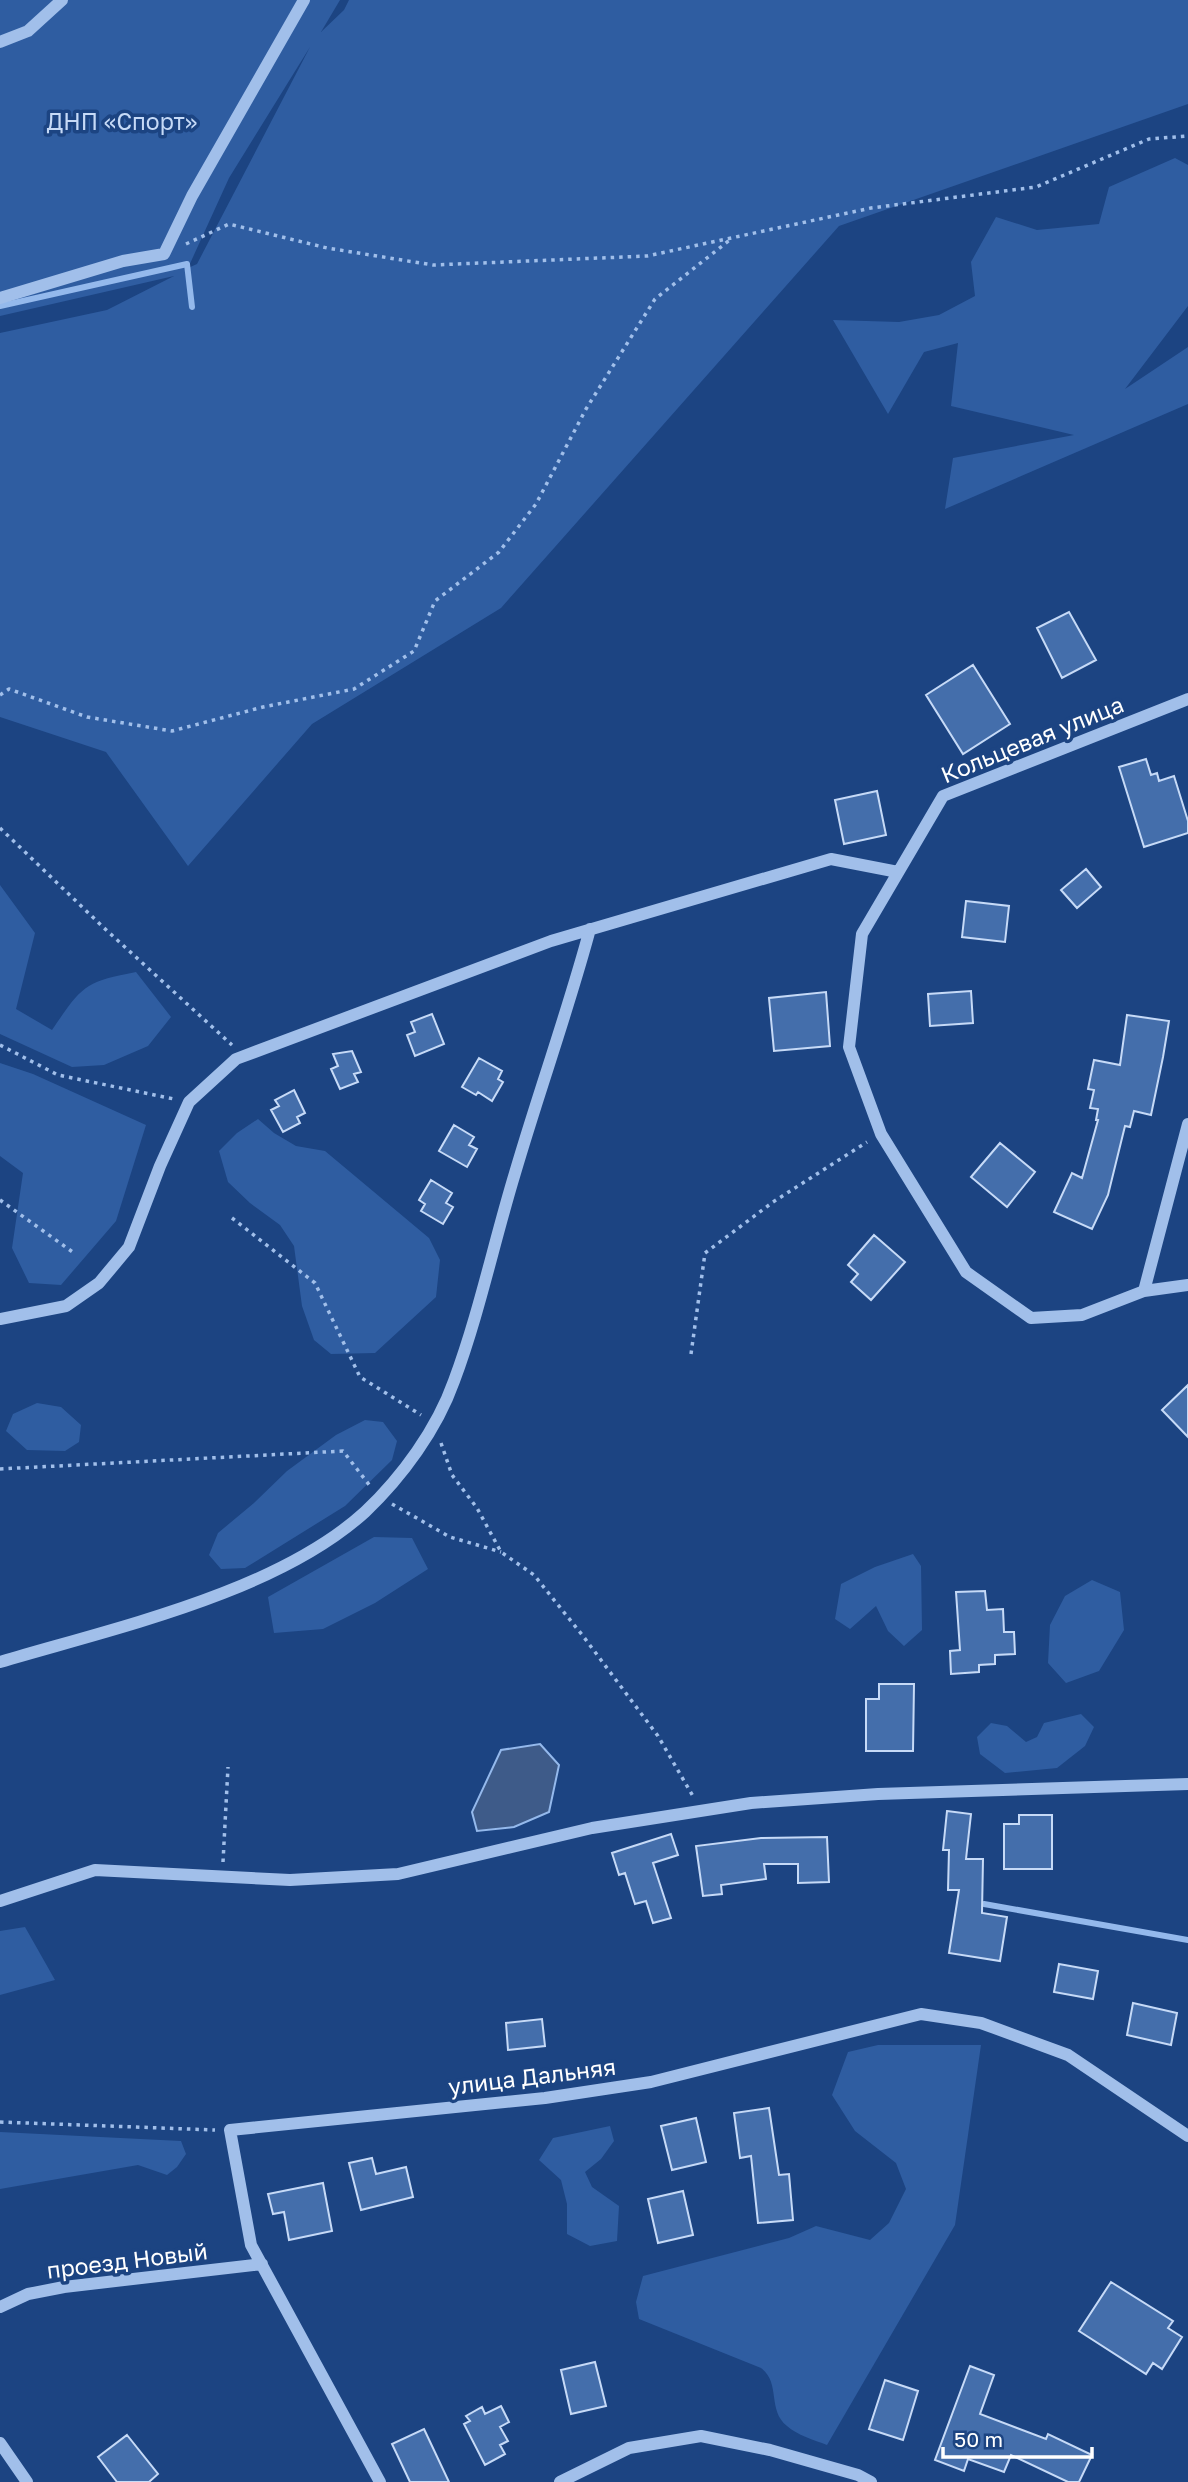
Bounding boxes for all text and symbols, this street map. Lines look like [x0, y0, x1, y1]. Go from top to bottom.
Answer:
park label: ДНП «Спорт» [47, 107, 198, 135]
street label: Кольцевая улица [937, 690, 1127, 788]
street label: улица Дальняя [447, 2052, 617, 2100]
street label: проезд Новый [45, 2236, 209, 2284]
scale bar [943, 2416, 1092, 2460]
text: 50 m [954, 2426, 1003, 2452]

